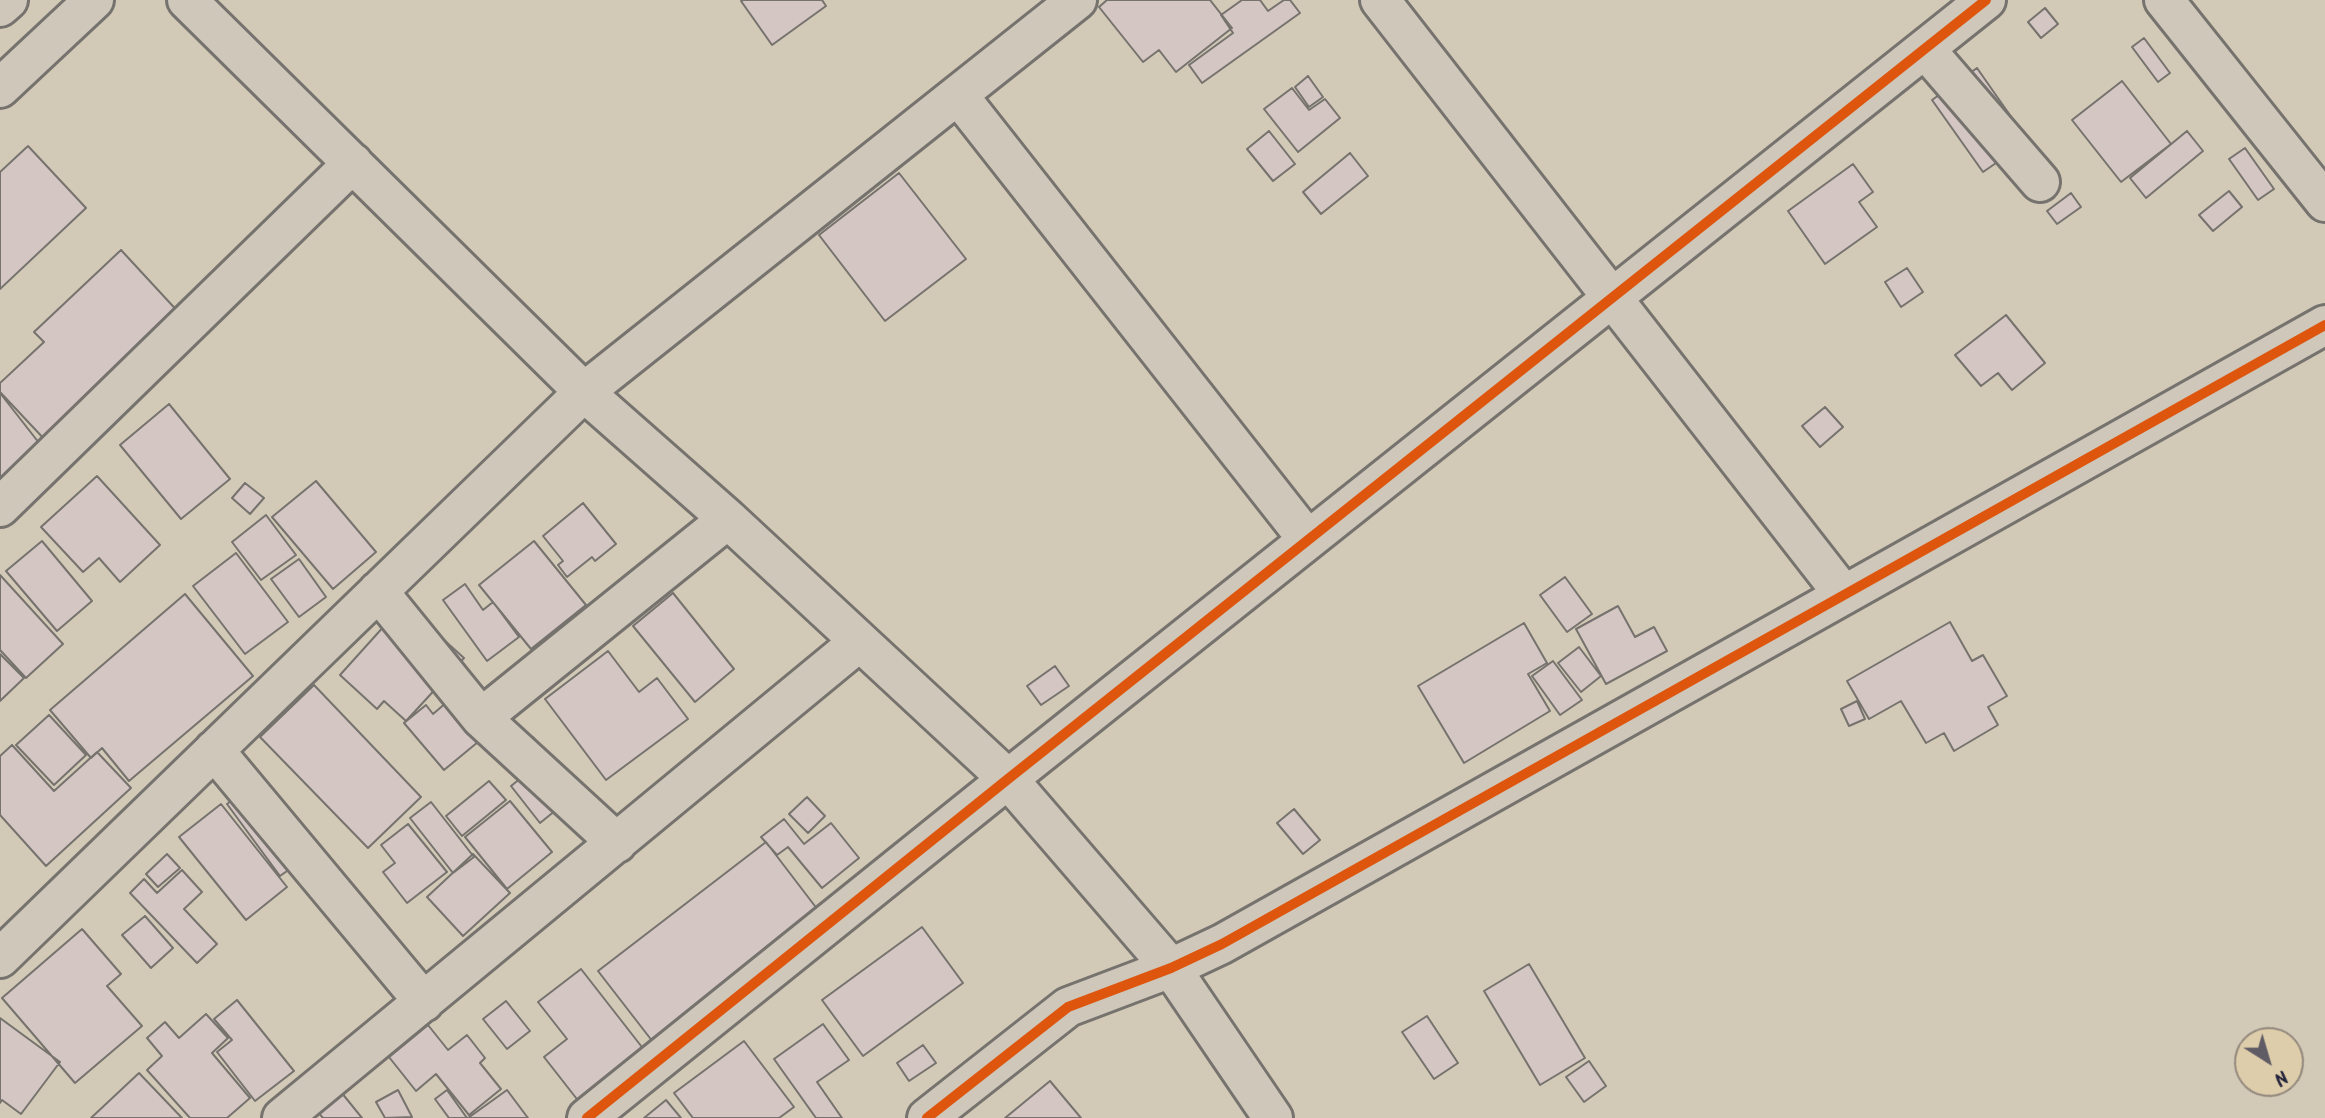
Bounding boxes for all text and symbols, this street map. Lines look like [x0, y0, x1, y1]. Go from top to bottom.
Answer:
north arrow [2234, 1027, 2304, 1097]
text: N [2267, 1062, 2294, 1093]

